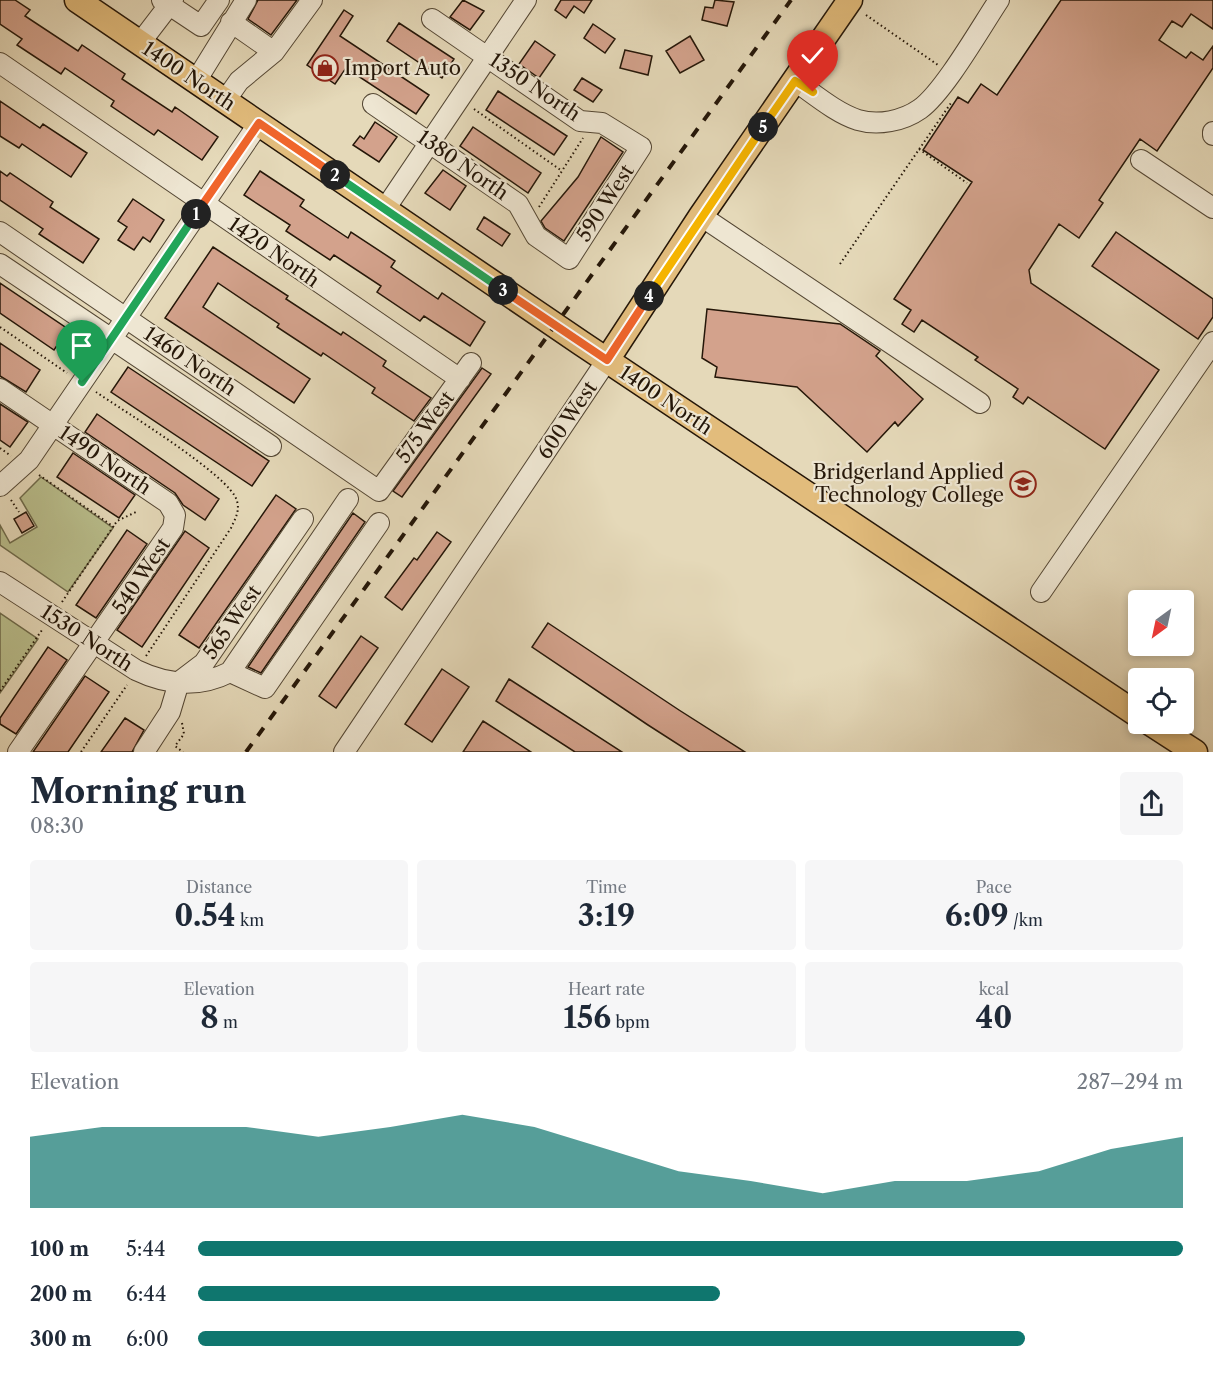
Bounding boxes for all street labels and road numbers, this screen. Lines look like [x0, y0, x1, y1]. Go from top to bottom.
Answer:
street label: 1400 North [138, 36, 240, 116]
street label: 1350 North [485, 48, 585, 126]
street label: 1380 North [413, 125, 514, 205]
street label: 590 West [571, 160, 639, 246]
street label: 1420 North [224, 212, 325, 292]
street label: 1460 North [139, 321, 241, 401]
street label: 1400 North [615, 360, 717, 440]
street label: 600 West [532, 377, 602, 463]
street label: 575 West [391, 386, 459, 468]
street label: 1490 North [54, 420, 156, 500]
street label: 540 West [107, 533, 175, 619]
street label: 565 West [198, 580, 266, 664]
street label: 1530 North [37, 599, 138, 677]

